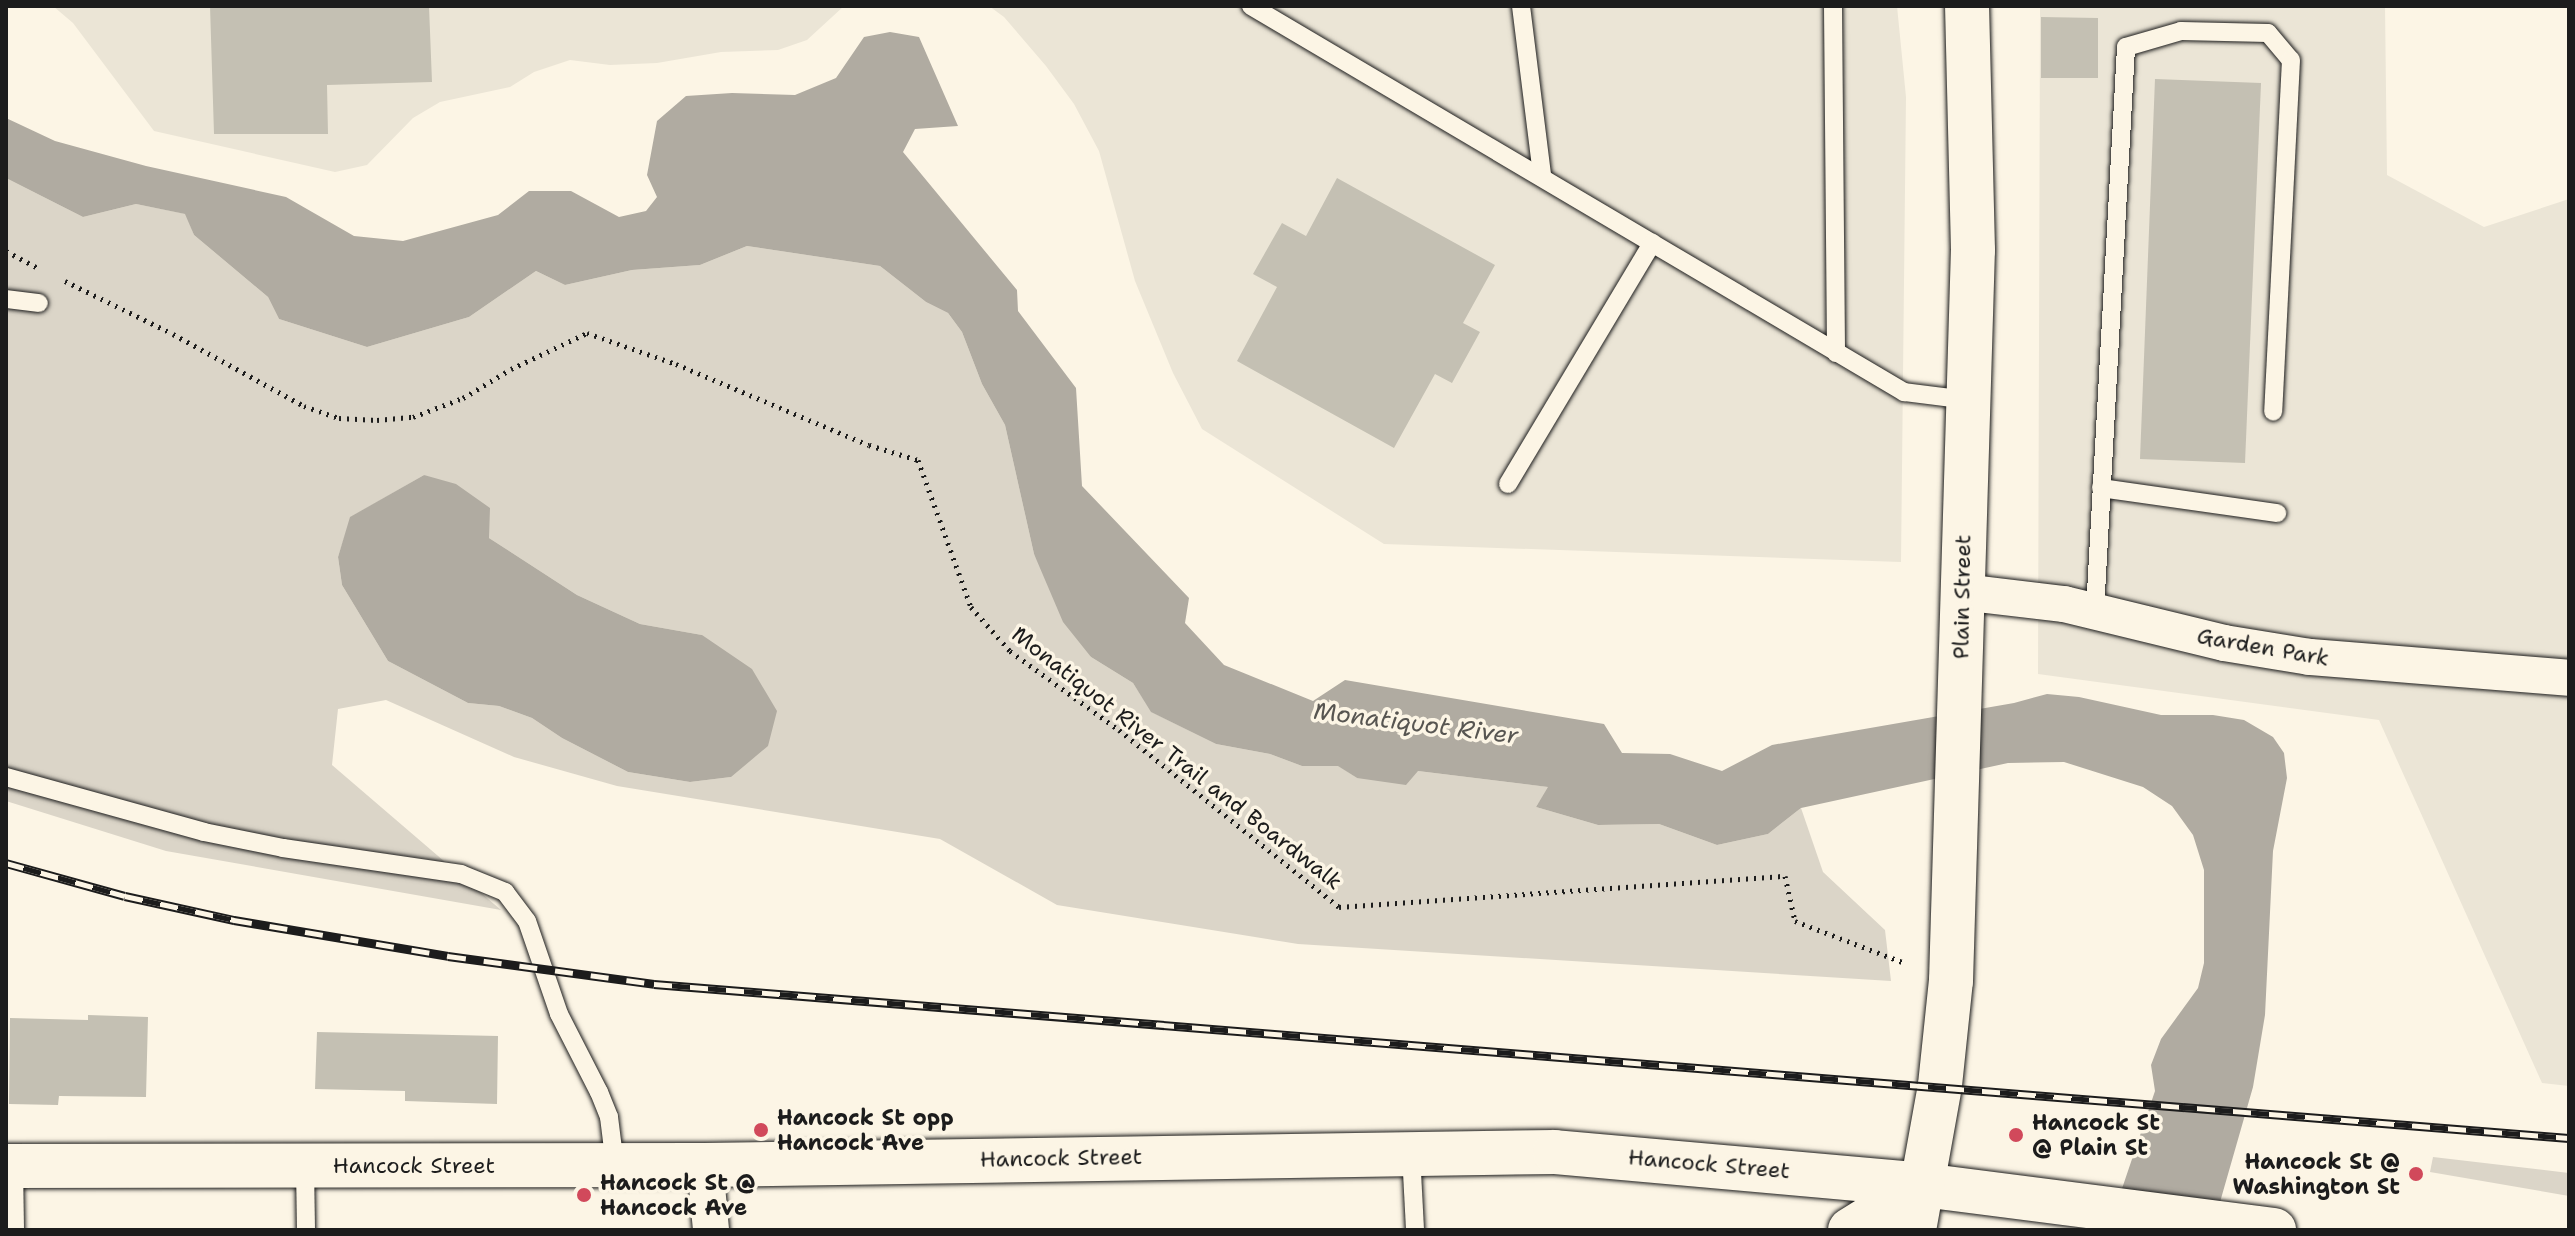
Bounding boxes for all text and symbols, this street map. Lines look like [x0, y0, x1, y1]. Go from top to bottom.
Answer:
street label: Plain Street [1948, 535, 1976, 659]
street label: Monatiquot River Trail and Boardwalk [1007, 621, 1347, 895]
street label: Garden Park [2195, 622, 2331, 672]
water label: Monatiquot River [1312, 697, 1520, 751]
place label: Hancock St opp Hancock Ave [777, 1104, 954, 1156]
place label: Hancock St @ Plain St [2032, 1109, 2160, 1160]
marker: Hancock St opp Hancock Ave [752, 1121, 770, 1139]
marker: Hancock St @ Plain St [2007, 1126, 2025, 1144]
street label: Hancock Street [980, 1143, 1142, 1173]
street label: Hancock Street [1627, 1144, 1791, 1184]
place label: Hancock St @ Washington St [2233, 1148, 2400, 1200]
street label: Hancock Street [333, 1153, 495, 1179]
marker: Hancock St @ Washington St [2407, 1165, 2425, 1183]
place label: Hancock St @ Hancock Ave [600, 1169, 755, 1220]
marker: Hancock St @ Hancock Ave [575, 1186, 593, 1204]

